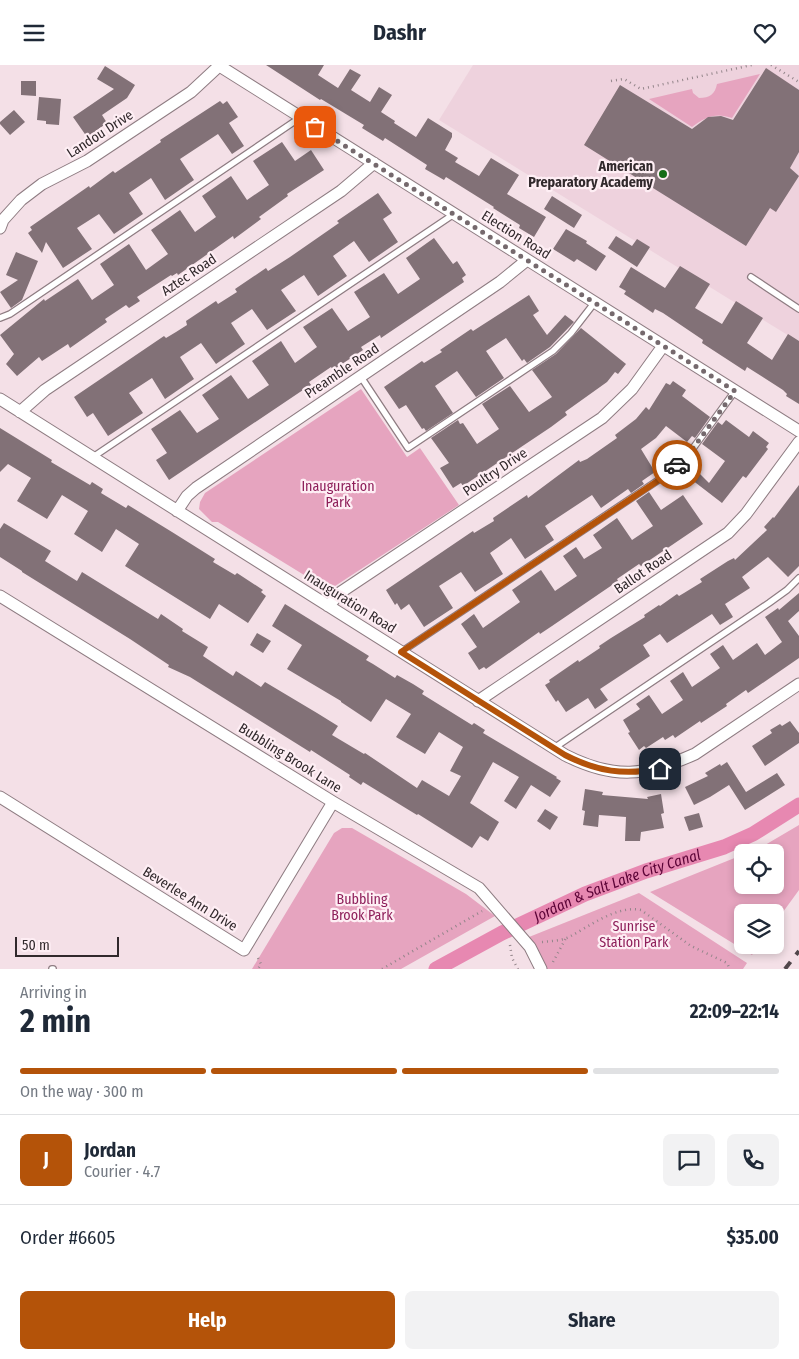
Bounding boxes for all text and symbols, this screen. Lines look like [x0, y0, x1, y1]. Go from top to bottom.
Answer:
icon: menu [20, 19, 48, 47]
text: Dashr [373, 19, 426, 46]
icon: heart [751, 19, 779, 47]
street label: Landou Drive [64, 106, 136, 162]
pin [294, 106, 336, 148]
icon: bag [301, 113, 329, 141]
place label: American Preparatory Academy [528, 158, 653, 191]
marker: American Preparatory Academy [657, 168, 669, 180]
street label: Election Road [478, 207, 554, 263]
street label: Aztec Road [158, 250, 220, 300]
street label: Preamble Road [301, 340, 383, 402]
courier [652, 440, 702, 490]
street label: Poultry Drive [460, 444, 530, 500]
icon: car [663, 451, 691, 479]
park label: Inauguration Park [301, 478, 375, 511]
street label: Ballot Road [611, 547, 675, 597]
street label: Inauguration Road [301, 567, 399, 637]
street label: Bubbling Brook Lane [235, 719, 345, 797]
pin [639, 748, 681, 790]
icon: home [646, 755, 674, 783]
map controls [734, 844, 784, 954]
button: locate [734, 844, 784, 894]
water label: Jordan & Salt Lake City Canal [530, 846, 703, 926]
street label: Beverlee Ann Drive [140, 863, 240, 935]
park label: Bubbling Brook Park [331, 891, 393, 924]
button: layers [734, 904, 784, 954]
park label: Sunrise Station Park [599, 918, 669, 951]
scale bar [15, 934, 119, 957]
text: 50 m [22, 937, 50, 954]
text: Arriving in [20, 983, 87, 1002]
text: 22:09–22:14 [690, 1000, 779, 1023]
text: 2 min [20, 1002, 91, 1040]
text: On the way · 300 m [20, 1082, 143, 1101]
button: chat [663, 1134, 715, 1186]
button: phone [727, 1134, 779, 1186]
text: Jordan [84, 1139, 136, 1162]
text: J [43, 1148, 49, 1171]
text: Courier · 4.7 [84, 1162, 160, 1181]
text: Order #6605 [20, 1226, 115, 1249]
text: $35.00 [726, 1226, 779, 1249]
button: Help [20, 1291, 395, 1349]
button: Share [405, 1291, 779, 1349]

